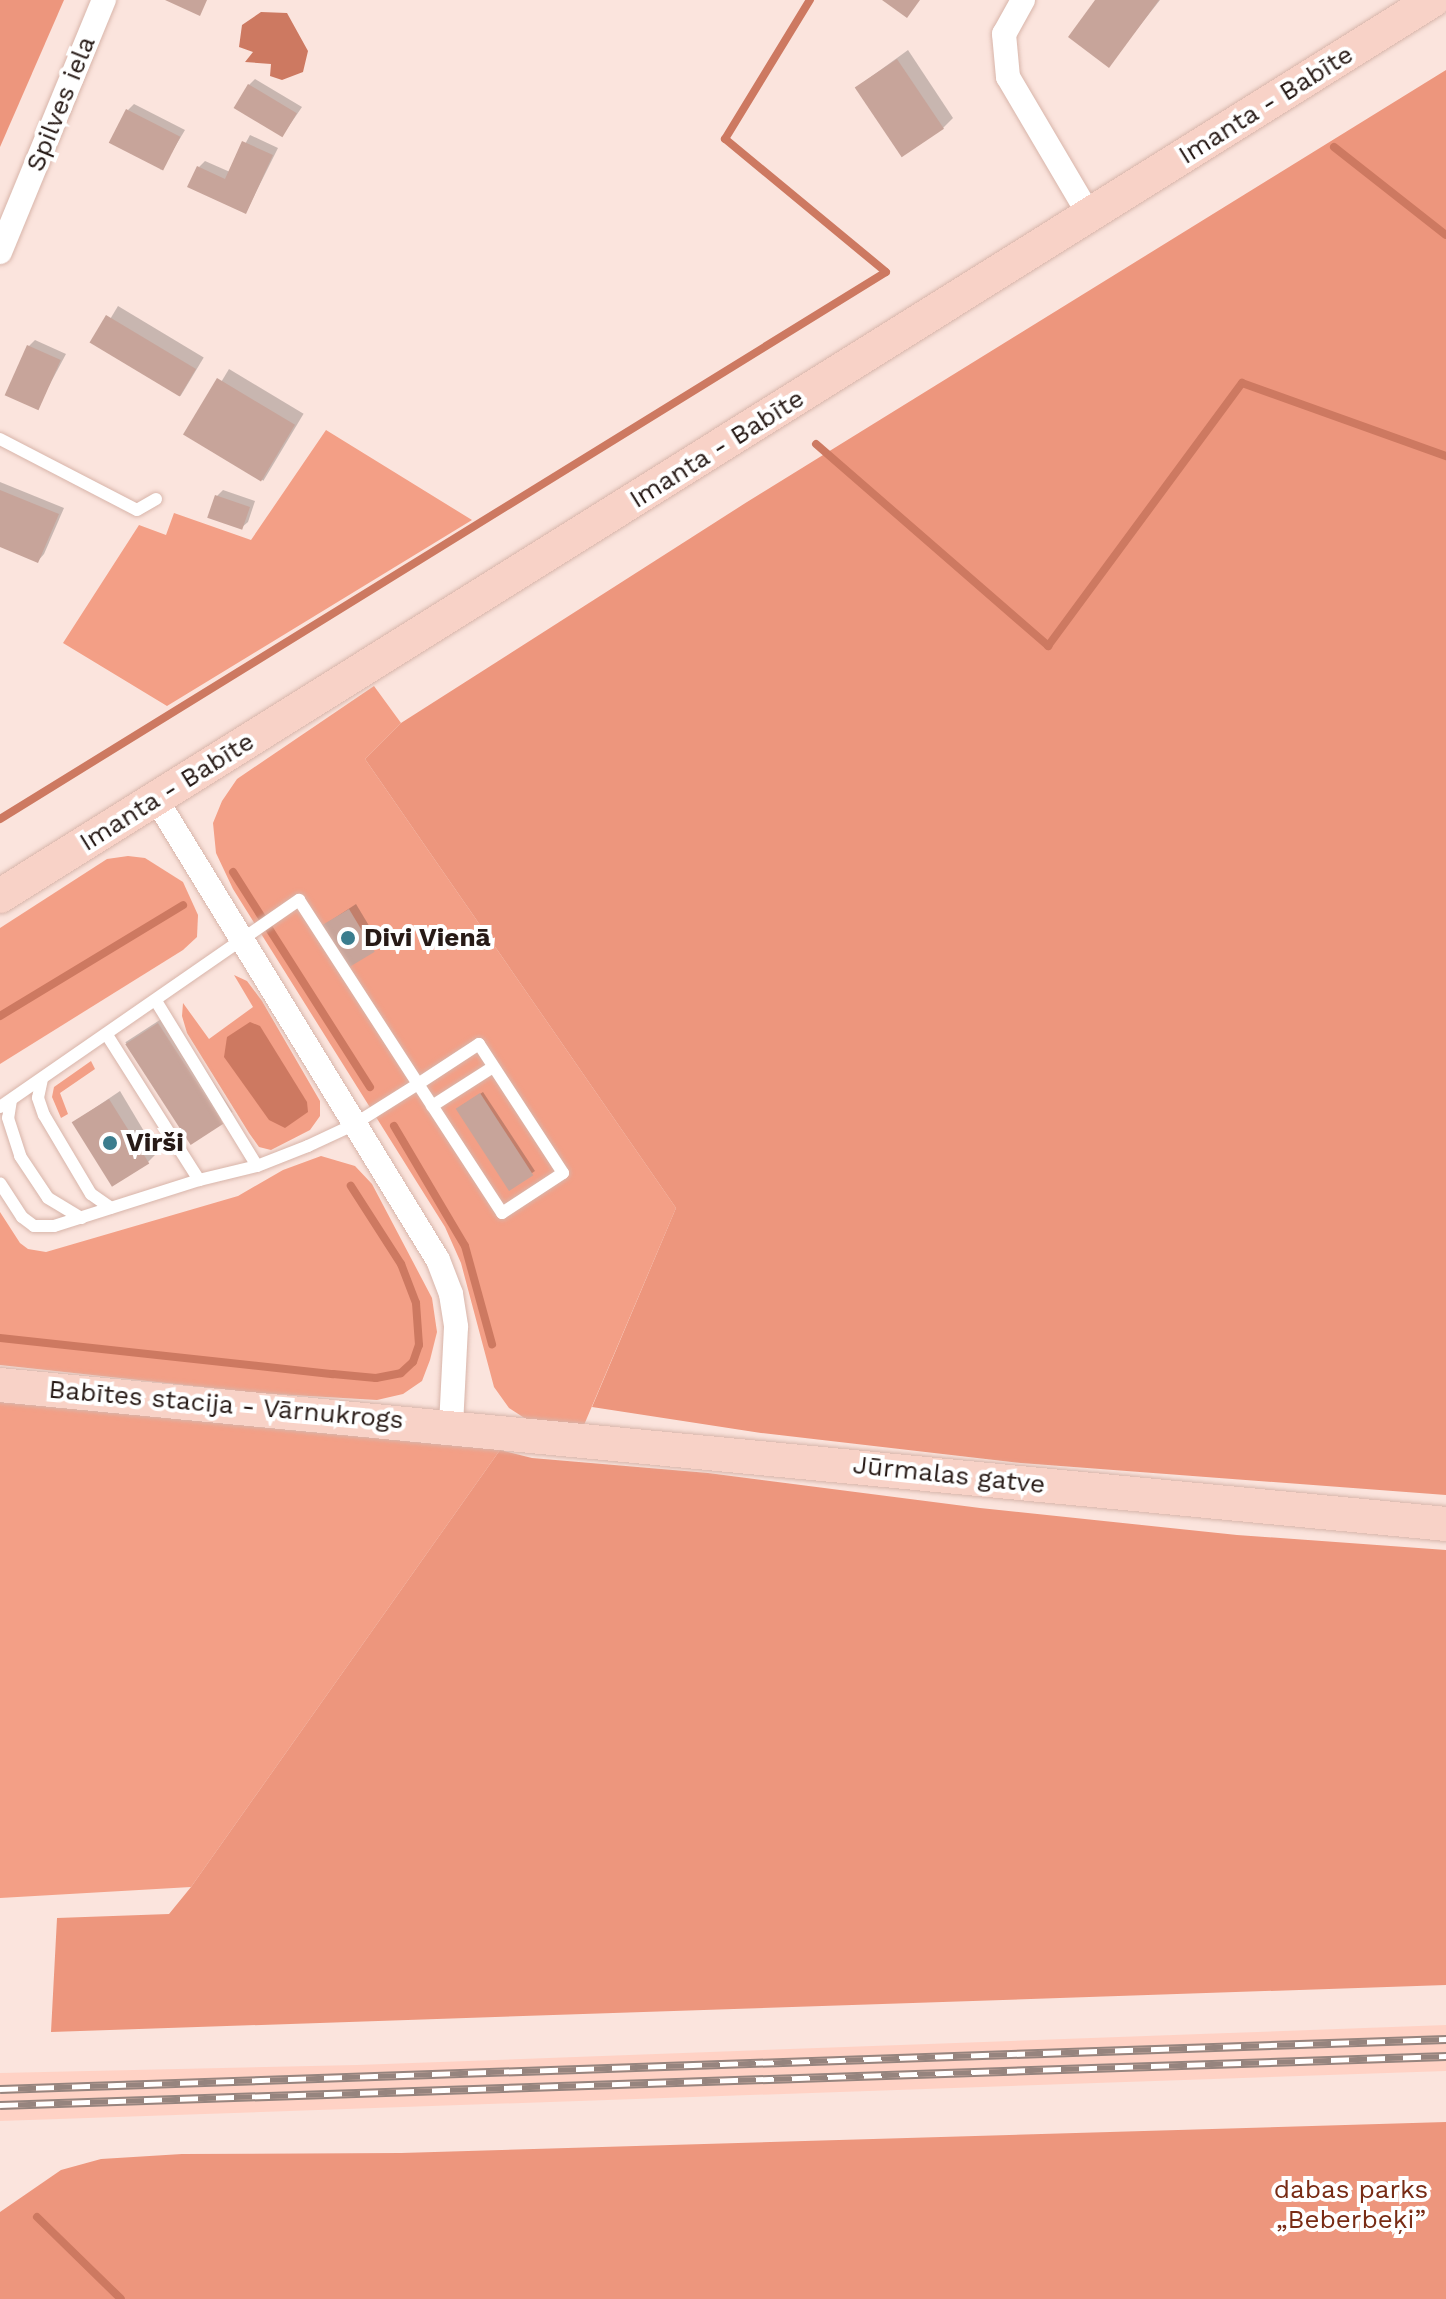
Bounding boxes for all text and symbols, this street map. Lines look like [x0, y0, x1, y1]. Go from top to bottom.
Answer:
street label: Spilves iela [20, 32, 102, 176]
street label: Imanta - Babīte [1173, 39, 1359, 171]
street label: Imanta - Babīte [624, 383, 810, 515]
street label: Imanta - Babīte [74, 726, 260, 858]
place label: Divi Vienā [364, 922, 491, 954]
marker: Divi Vienā [339, 929, 357, 947]
place label: Virši [126, 1127, 184, 1159]
marker: Virši [101, 1134, 119, 1152]
street label: Babītes stacija - Vārnukrogs [47, 1374, 405, 1436]
street label: Jūrmalas gatve [851, 1449, 1047, 1501]
park label: dabas parks „Beberbeķi” [1274, 2174, 1428, 2236]

